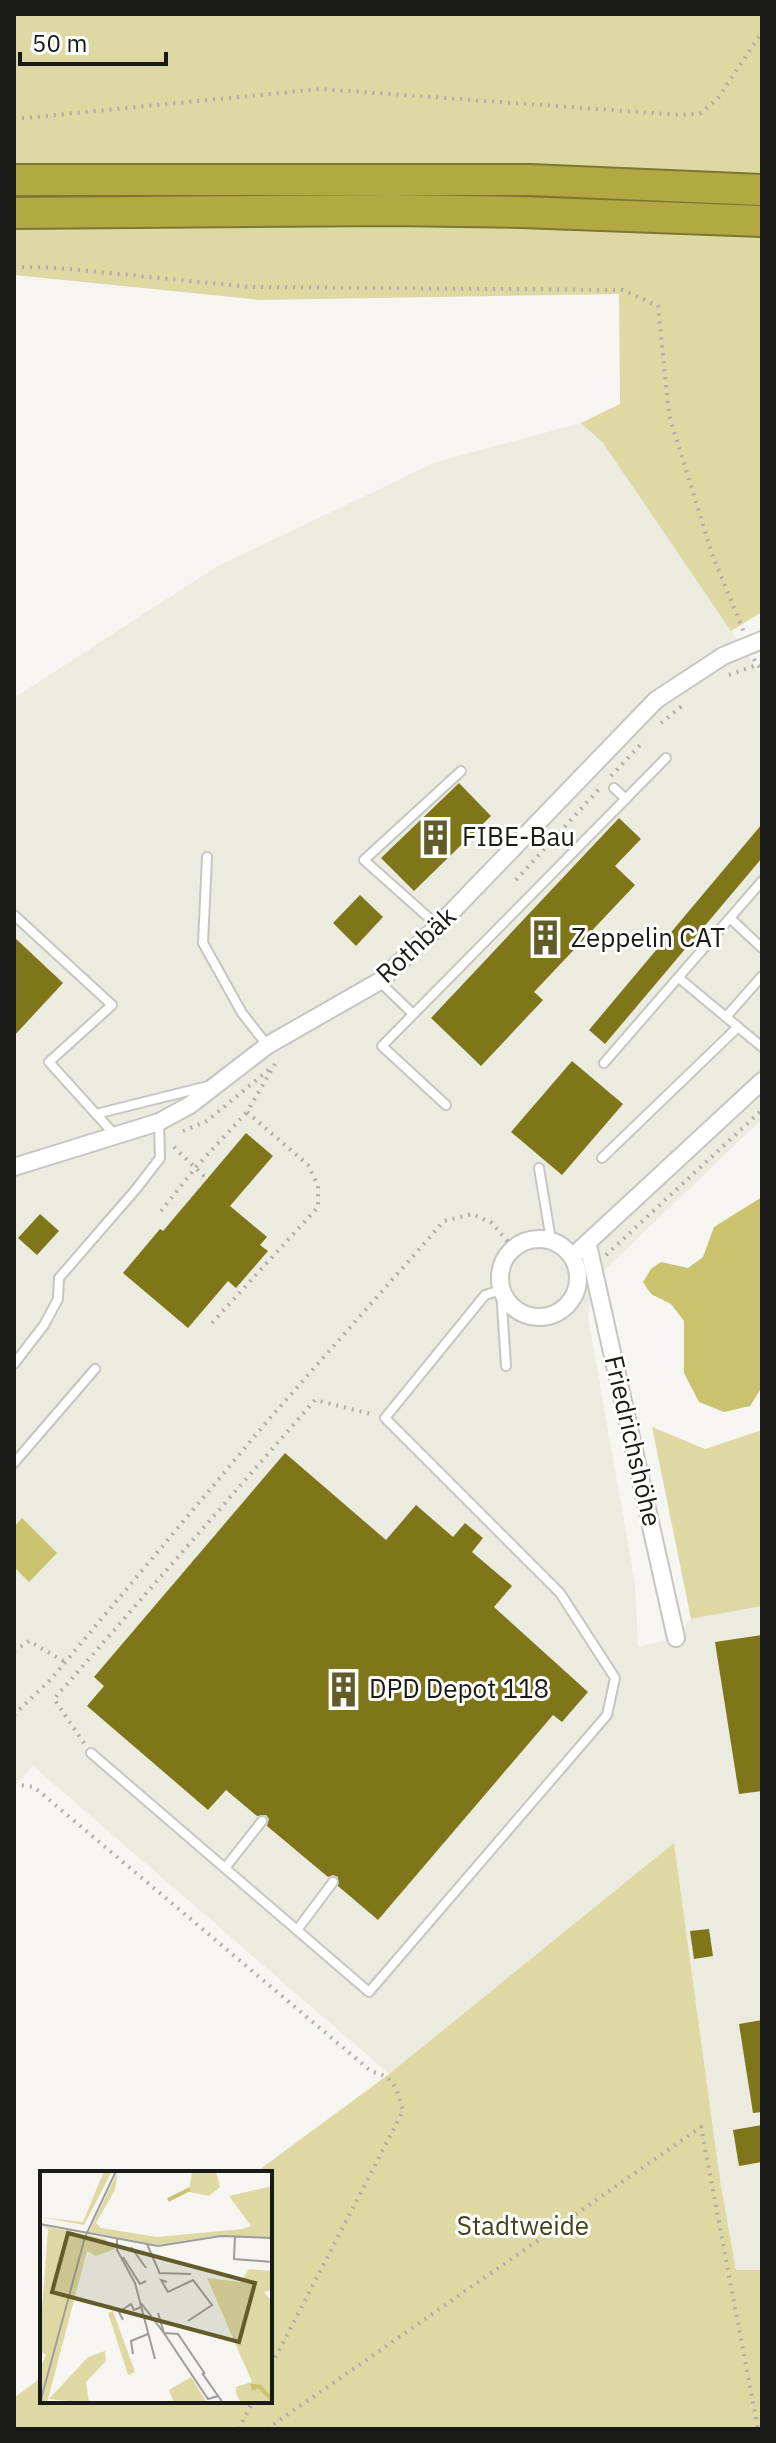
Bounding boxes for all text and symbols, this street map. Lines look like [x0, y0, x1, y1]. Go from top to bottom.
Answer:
scale bar [20, 16, 166, 66]
text: 50 m [32, 27, 87, 59]
building icon: FIBE-Bau [417, 818, 455, 856]
place label: FIBE-Bau [462, 819, 575, 853]
street label: Rothbäk [368, 898, 463, 990]
building icon: Zeppelin CAT [526, 919, 564, 957]
place label: Zeppelin CAT [571, 920, 725, 954]
street label: Friedrichshöhe [598, 1352, 670, 1530]
building icon: DPD Depot 118 [324, 1670, 362, 1708]
place label: DPD Depot 118 [369, 1671, 549, 1705]
inset map [40, 2171, 272, 2403]
park label: Stadtweide [457, 2208, 589, 2242]

